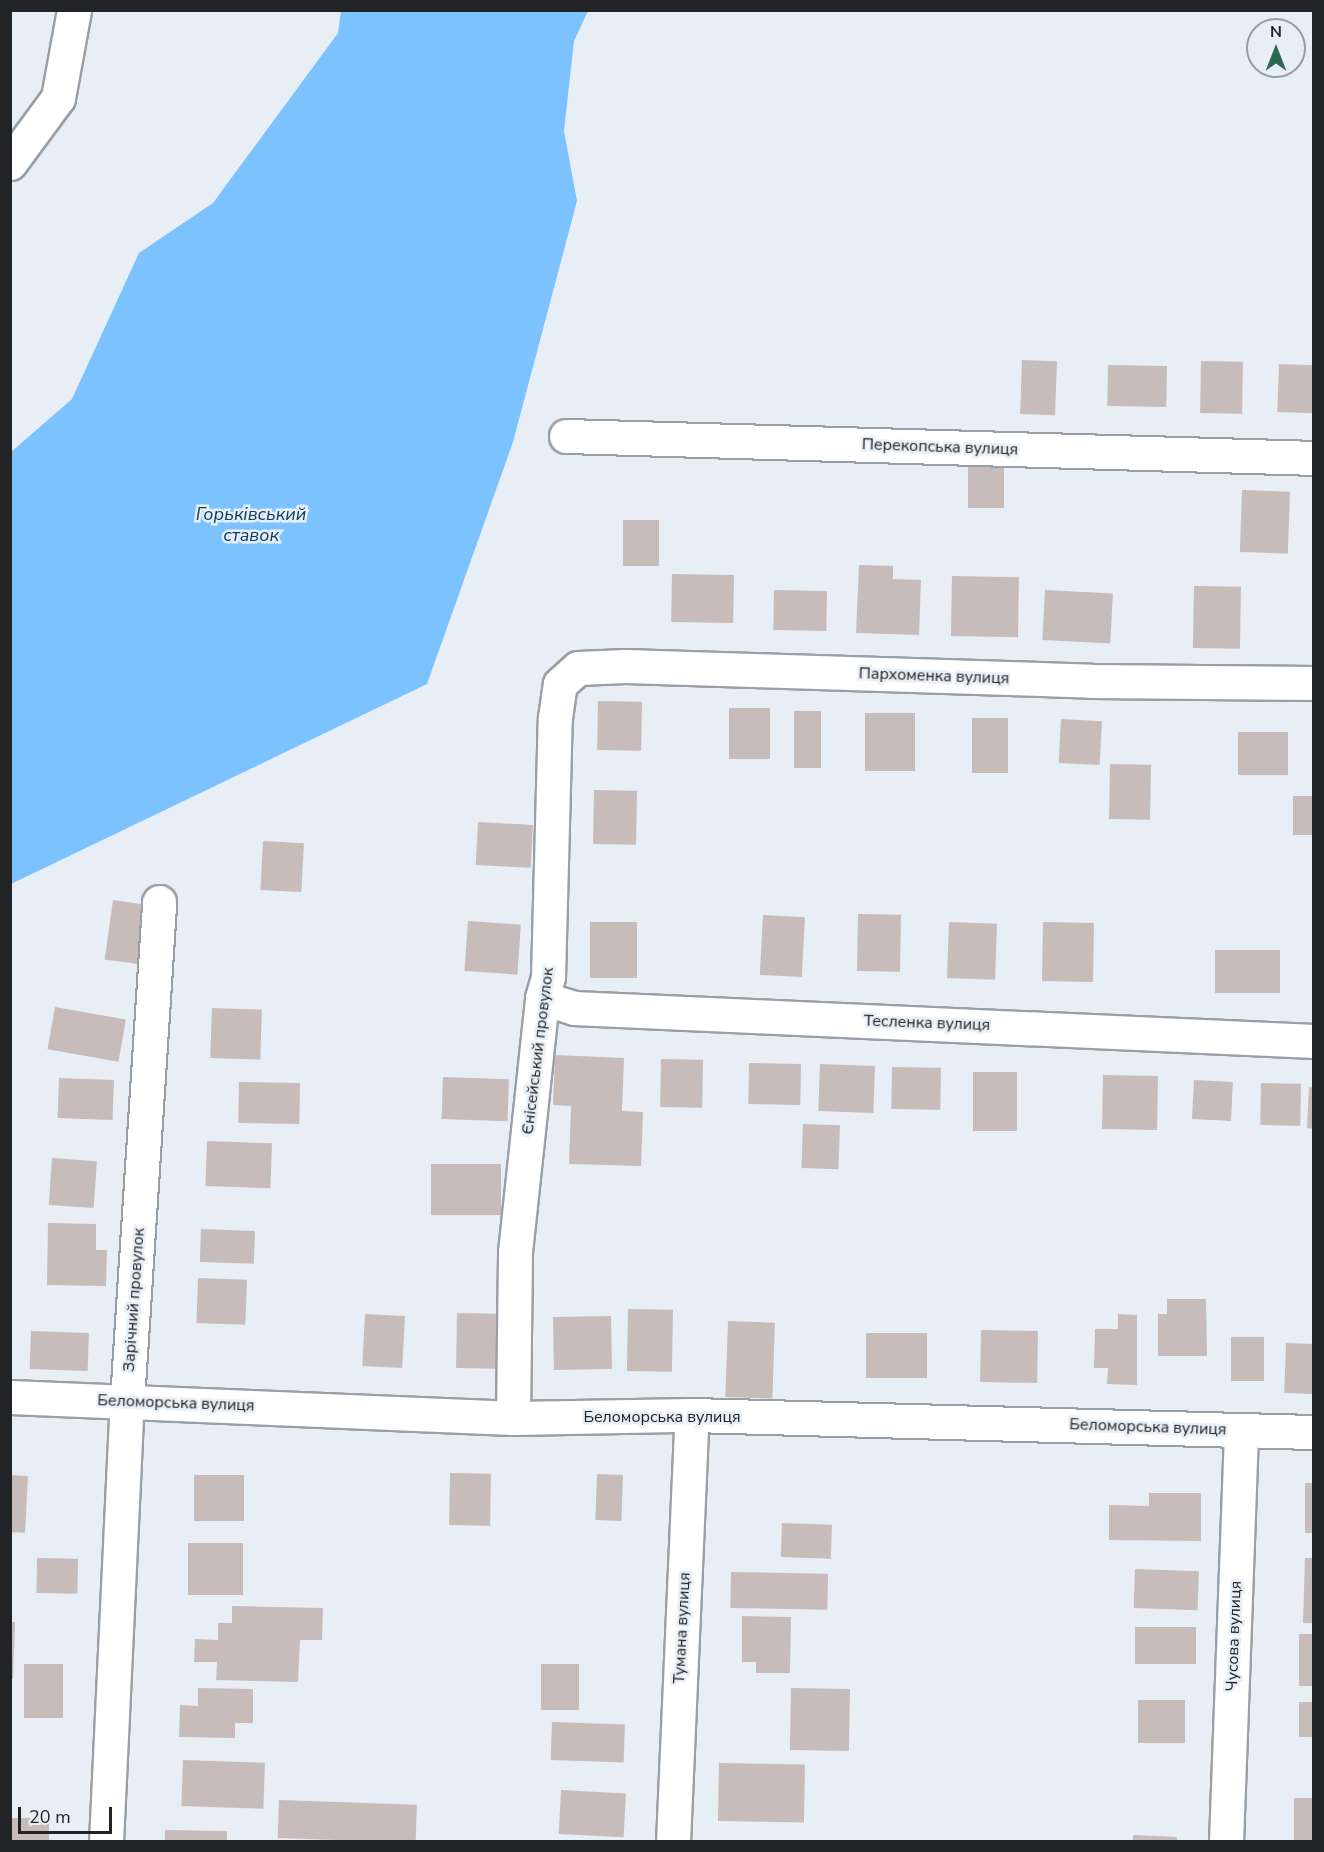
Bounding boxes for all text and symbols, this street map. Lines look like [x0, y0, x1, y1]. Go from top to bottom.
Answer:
north arrow [1246, 18, 1306, 78]
text: N [1270, 21, 1282, 43]
street label: Перекопська вулиця [861, 435, 1019, 459]
water label: Горьківський ставок [196, 504, 306, 546]
street label: Пархоменка вулиця [858, 664, 1010, 688]
street label: Єнісейський провулок [518, 966, 558, 1136]
street label: Тесленка вулиця [863, 1011, 991, 1035]
street label: Зарічний провулок [119, 1227, 149, 1373]
street label: Беломорська вулиця [97, 1391, 255, 1415]
street label: Беломорська вулиця [583, 1407, 741, 1427]
street label: Беломорська вулиця [1069, 1415, 1227, 1439]
street label: Тумана вулиця [669, 1572, 695, 1684]
street label: Чусова вулиця [1222, 1580, 1246, 1692]
scale bar [21, 1795, 116, 1833]
text: 20 m [29, 1805, 71, 1829]

